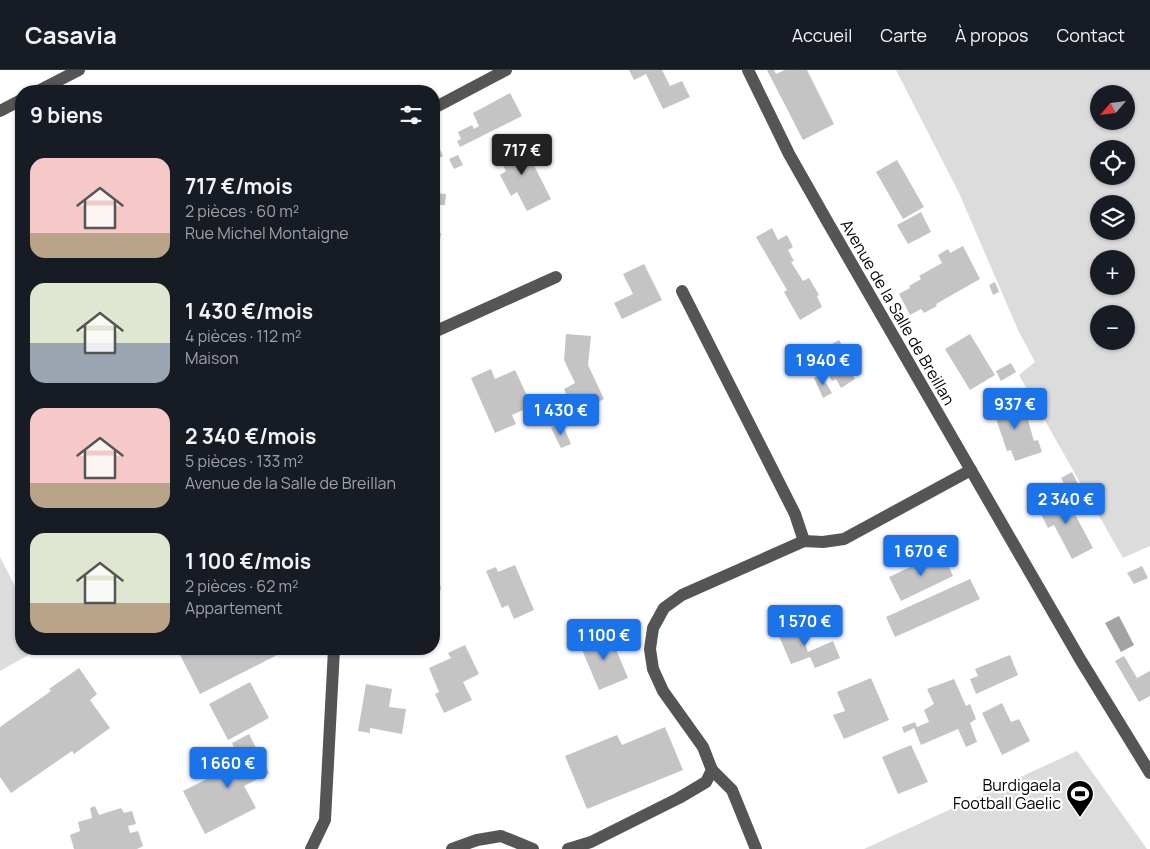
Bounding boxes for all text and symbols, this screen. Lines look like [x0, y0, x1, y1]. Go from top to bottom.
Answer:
text: Casavia [25, 18, 117, 51]
text: Accueil [792, 23, 852, 47]
text: Carte [880, 23, 927, 47]
text: À propos [955, 23, 1028, 47]
text: Contact [1056, 23, 1125, 47]
north arrow [1090, 85, 1135, 130]
map controls [1090, 85, 1135, 350]
text: 9 biens [30, 101, 103, 129]
icon: filters [397, 101, 425, 129]
pin: 717 € [487, 134, 557, 176]
text: 717 € [503, 139, 541, 161]
button: locate [1090, 140, 1135, 185]
text: 717 €/mois [185, 172, 293, 200]
icon: home [70, 178, 130, 238]
button: layers [1090, 195, 1135, 240]
text: 2 pièces · 60 m² [185, 200, 299, 222]
street label: Avenue de la Salle de Breillan [836, 215, 960, 409]
text: Rue Michel Montaigne [185, 222, 349, 244]
button: + [1090, 250, 1135, 295]
text: 1 430 €/mois [185, 297, 313, 325]
icon: home [70, 303, 130, 363]
button: − [1090, 305, 1135, 350]
text: 4 pièces · 112 m² [185, 325, 301, 347]
pin: 1 940 € [777, 344, 869, 386]
text: Maison [185, 347, 238, 369]
text: 1 940 € [796, 349, 850, 371]
pin: 937 € [980, 388, 1050, 430]
text: 937 € [994, 393, 1036, 415]
pin: 1 430 € [515, 394, 607, 436]
text: 1 430 € [534, 399, 588, 421]
text: 2 340 €/mois [185, 422, 316, 450]
icon: home [70, 428, 130, 488]
text: 5 pièces · 133 m² [185, 450, 304, 472]
text: Avenue de la Salle de Breillan [185, 472, 396, 494]
pin: 2 340 € [1020, 482, 1112, 525]
text: 2 340 € [1038, 488, 1094, 510]
pin: 1 670 € [875, 534, 967, 577]
text: 1 670 € [894, 540, 948, 562]
text: 1 100 €/mois [185, 547, 311, 575]
icon: home [70, 553, 130, 613]
text: 2 pièces · 62 m² [185, 575, 299, 597]
text: Appartement [185, 597, 282, 619]
pin: 1 570 € [759, 604, 851, 647]
text: 1 570 € [779, 610, 831, 632]
pin: 1 100 € [558, 618, 650, 661]
text: 1 100 € [578, 624, 630, 646]
pin: 1 660 € [182, 746, 274, 789]
text: 1 660 € [201, 752, 255, 774]
place label: Burdigaela Football Gaelic [953, 774, 1061, 814]
sports icon: Burdigaela Football Gaelic [1065, 779, 1095, 818]

